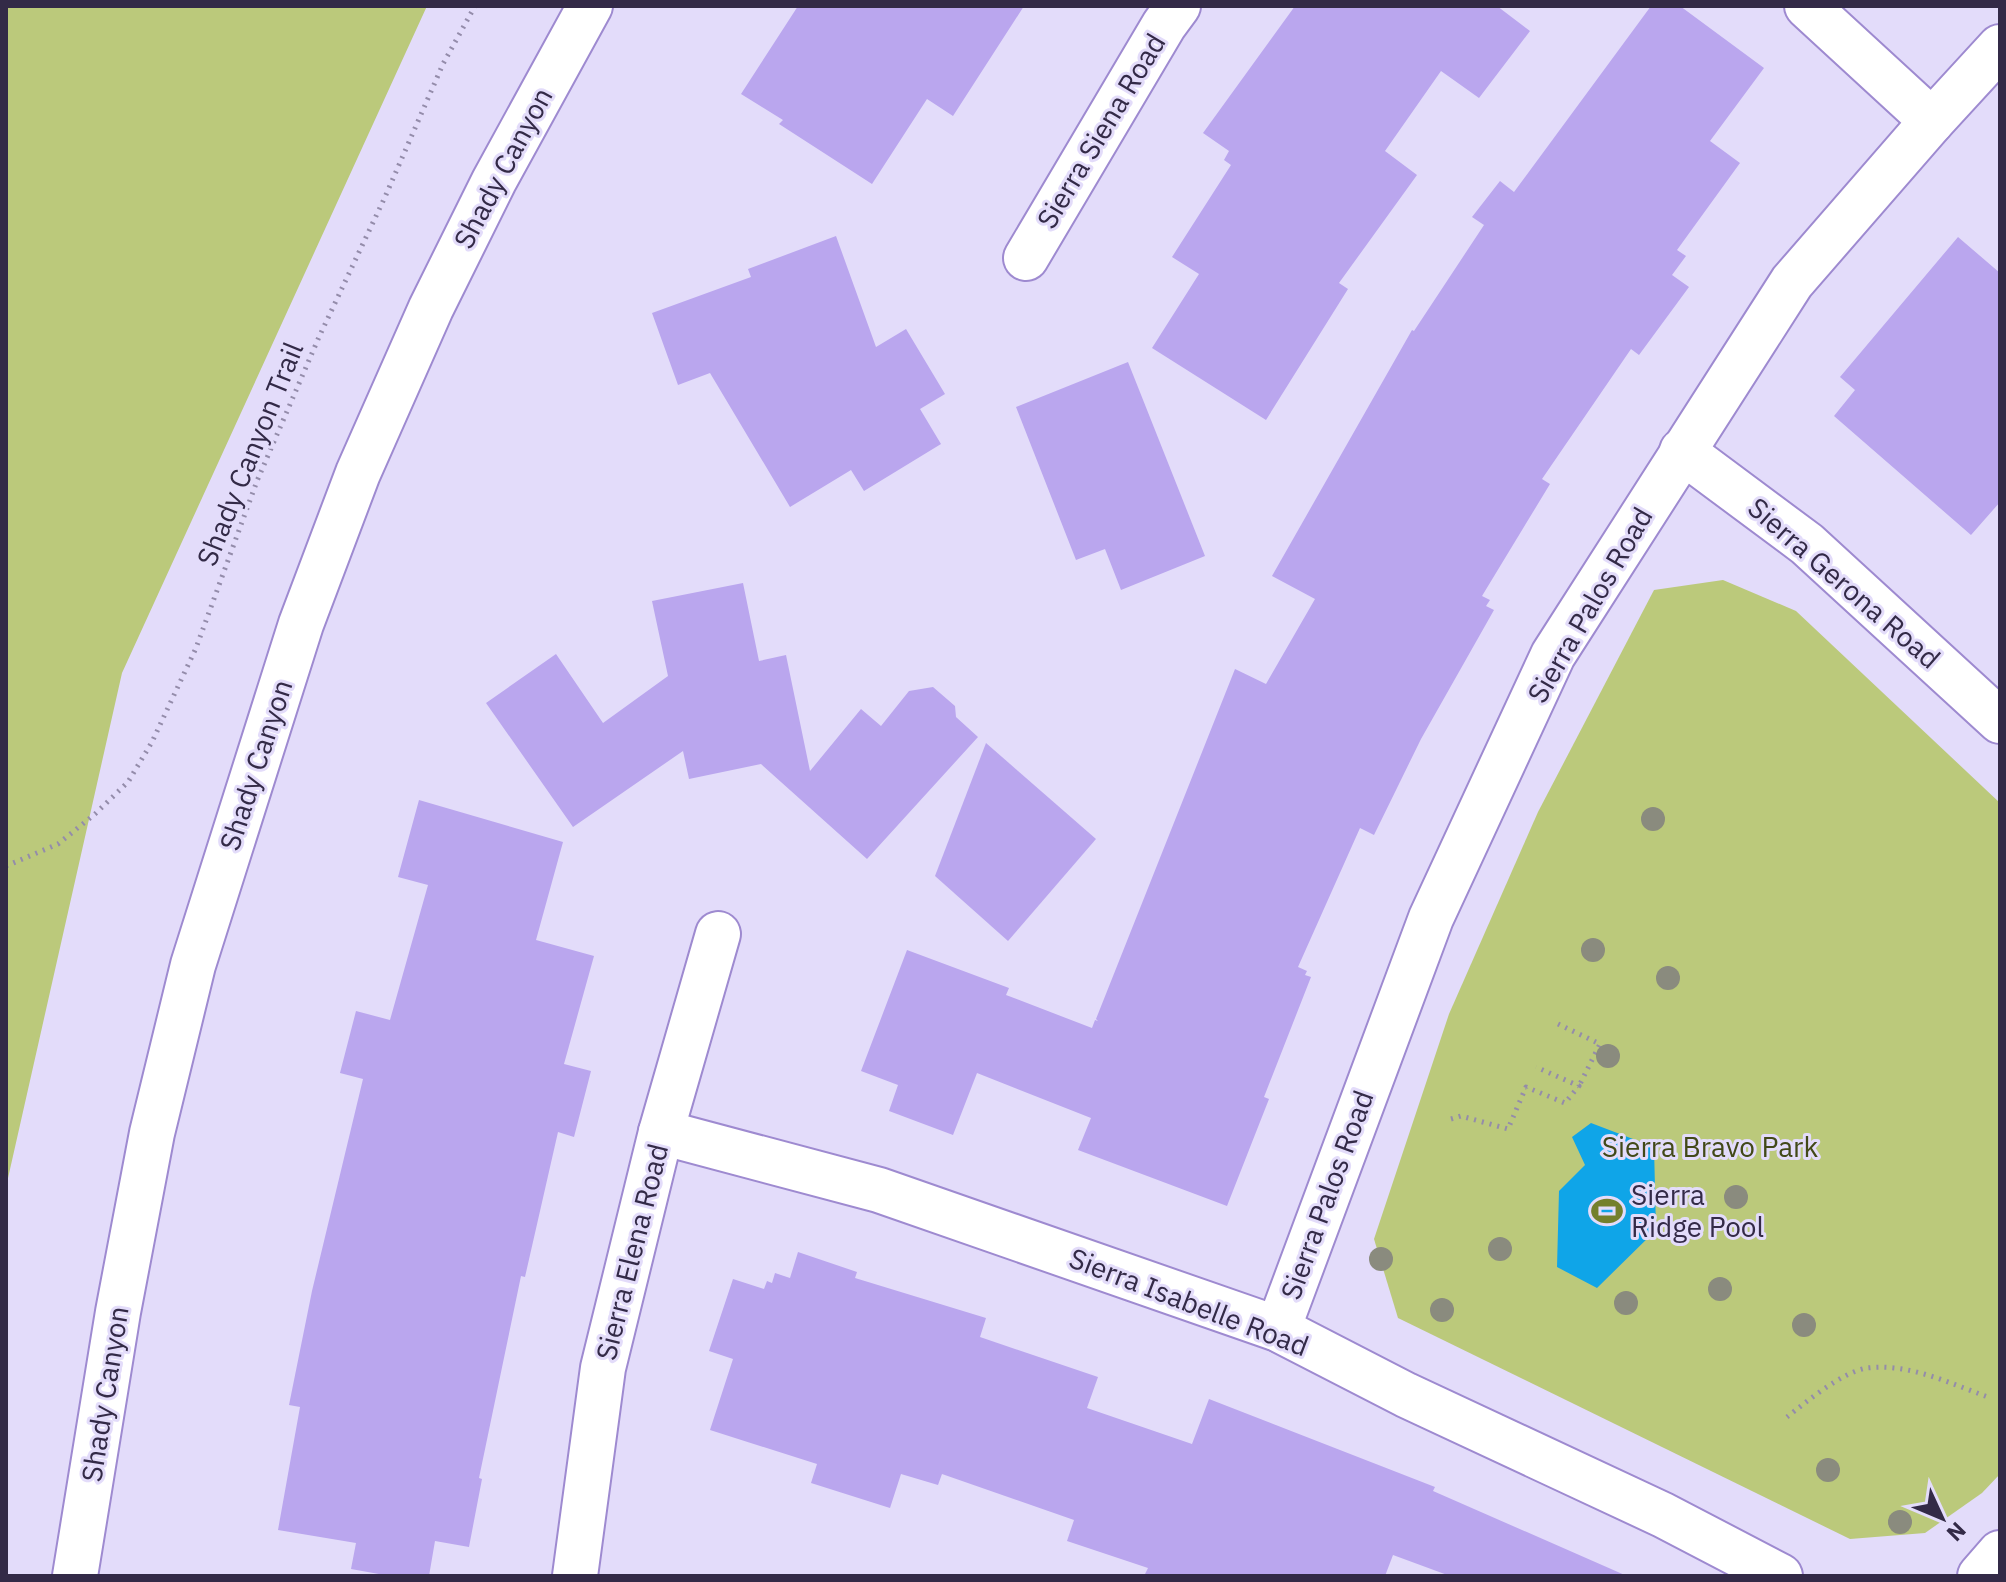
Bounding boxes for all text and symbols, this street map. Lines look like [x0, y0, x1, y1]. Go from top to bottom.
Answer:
street label: Sierra Siena Road [1028, 26, 1173, 235]
street label: Shady Canyon [445, 81, 561, 255]
street label: Shady Canyon Trail [188, 336, 311, 571]
street label: Sierra Gerona Road [1740, 489, 1948, 676]
street label: Sierra Palos Road [1518, 500, 1661, 709]
street label: Shady Canyon [211, 675, 301, 855]
street label: Sierra Palos Road [1271, 1085, 1382, 1305]
park label: Sierra Bravo Park [1602, 1128, 1818, 1165]
street label: Sierra Elena Road [587, 1140, 676, 1364]
place label: Sierra Ridge Pool [1631, 1176, 1764, 1245]
sports icon: Sierra Ridge Pool [1590, 1194, 1624, 1228]
street label: Sierra Isabelle Road [1064, 1239, 1314, 1364]
street label: Shady Canyon [72, 1303, 137, 1484]
north arrow [1902, 1478, 1982, 1558]
text: N [1941, 1516, 1973, 1548]

